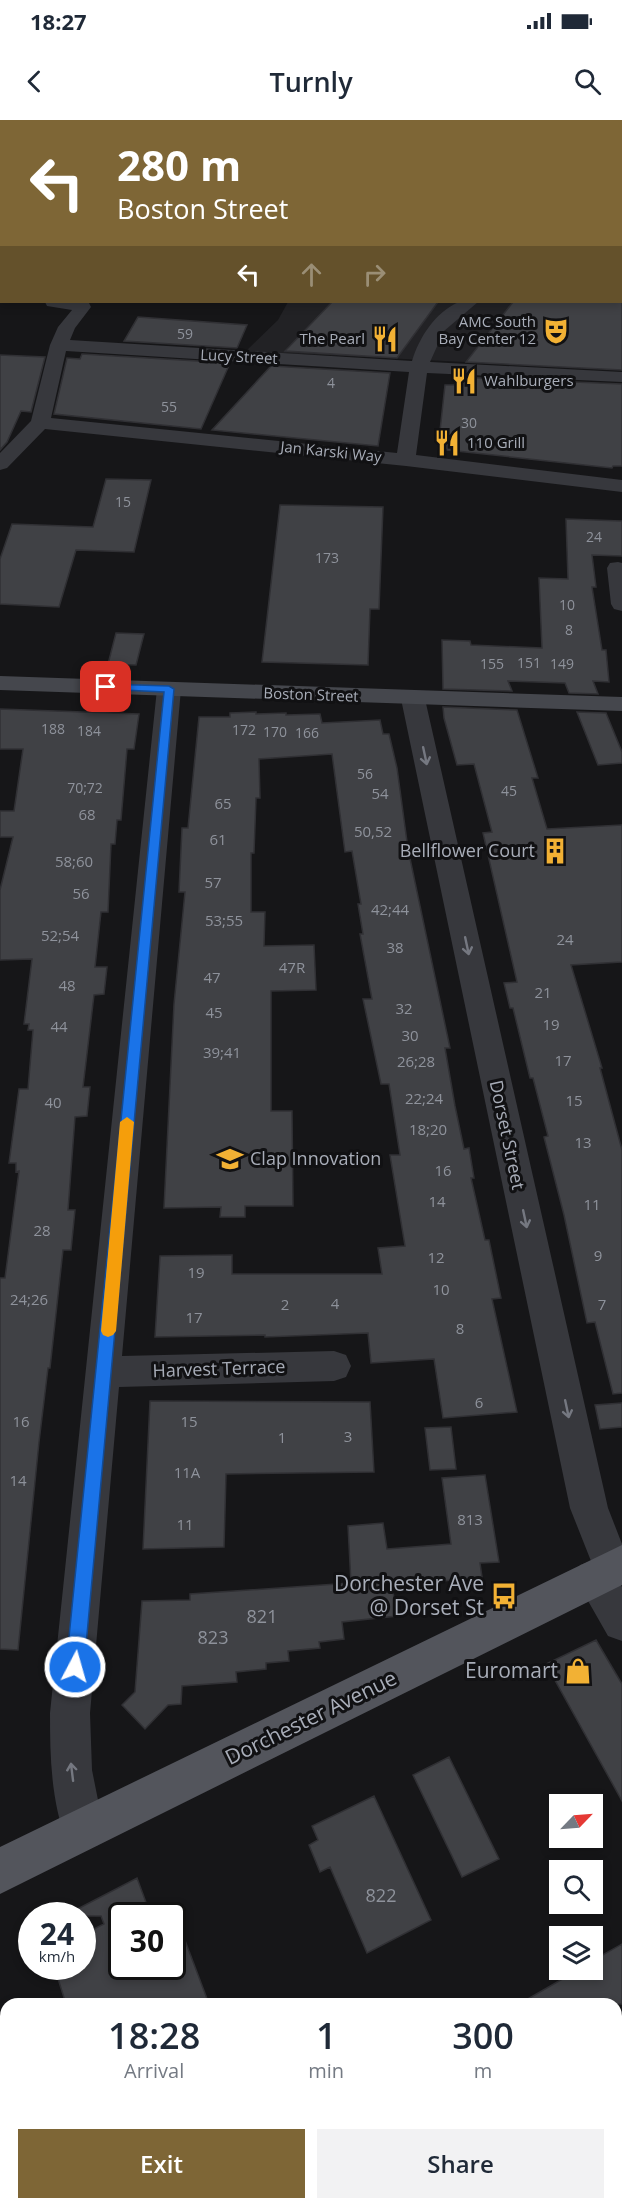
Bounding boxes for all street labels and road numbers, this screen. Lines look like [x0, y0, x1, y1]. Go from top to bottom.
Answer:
street label: Lucy Street [200, 344, 278, 368]
street label: Jan Karski Way [278, 436, 383, 466]
street label: Boston Street [263, 682, 359, 706]
street label: Dorset Street [485, 1078, 531, 1192]
street label: Harvest Terrace [152, 1354, 286, 1382]
street label: Dorchester Avenue [220, 1663, 401, 1771]

